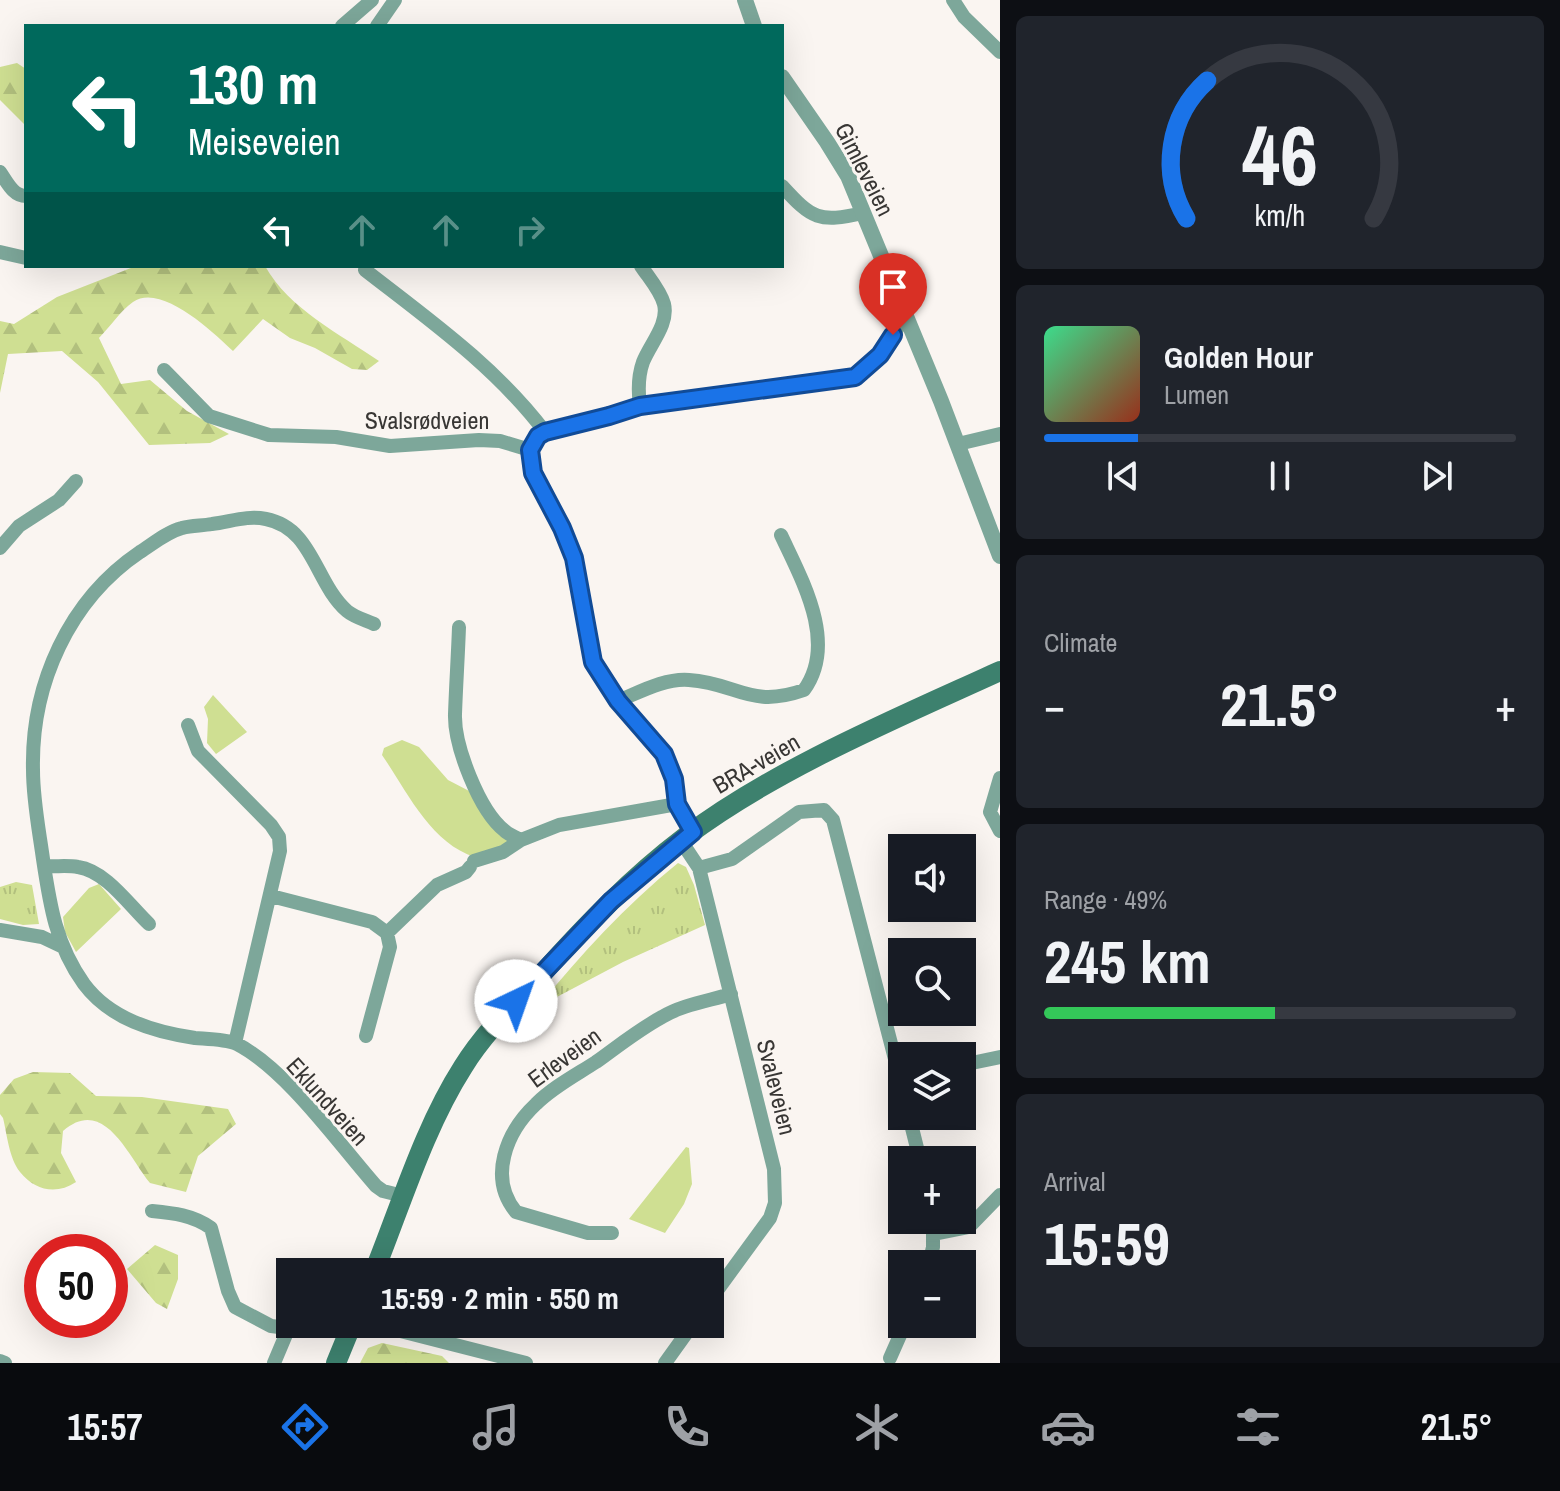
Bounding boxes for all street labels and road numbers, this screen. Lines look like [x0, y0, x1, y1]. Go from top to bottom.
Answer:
street label: Gimleveien [828, 117, 902, 221]
street label: Svalsrødveien [365, 404, 489, 436]
street label: BRA-veien [707, 725, 805, 801]
street label: Erleveien [521, 1020, 607, 1094]
street label: Svaleveien [750, 1036, 804, 1138]
street label: Eklundveien [280, 1050, 376, 1152]

